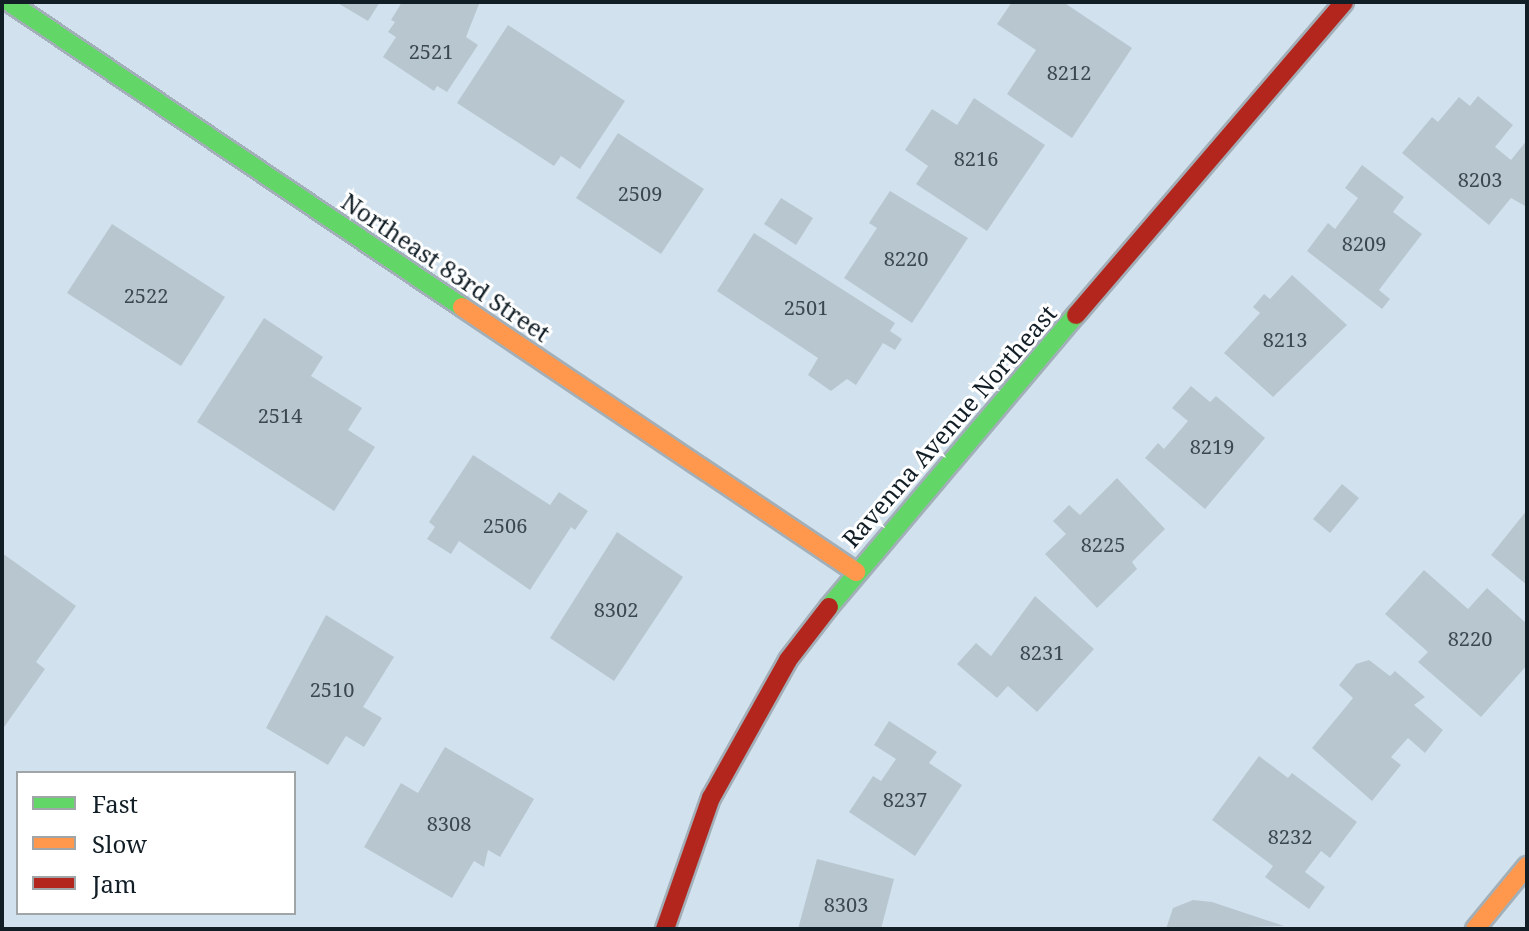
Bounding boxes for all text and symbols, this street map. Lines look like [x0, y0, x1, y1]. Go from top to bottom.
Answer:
house number: 2521 [409, 39, 453, 63]
house number: 8212 [1047, 60, 1091, 84]
house number: 8216 [954, 146, 998, 170]
house number: 8203 [1458, 167, 1502, 191]
house number: 2509 [618, 181, 662, 205]
street label: Northeast 83rd Street [336, 187, 556, 347]
house number: 8209 [1342, 231, 1386, 255]
house number: 8220 [884, 246, 928, 270]
house number: 2522 [124, 283, 168, 307]
house number: 2501 [784, 295, 828, 319]
street label: Ravenna Avenue Northeast [836, 299, 1062, 553]
house number: 8213 [1263, 327, 1307, 351]
house number: 2514 [258, 403, 302, 427]
house number: 8219 [1190, 434, 1234, 458]
house number: 2506 [483, 513, 527, 537]
house number: 8225 [1081, 532, 1125, 556]
house number: 8302 [594, 597, 638, 621]
house number: 8220 [1448, 626, 1492, 650]
house number: 8231 [1020, 640, 1064, 664]
house number: 2510 [310, 677, 354, 701]
legend [16, 771, 296, 915]
text: Fast [92, 787, 138, 820]
house number: 8237 [883, 787, 927, 811]
house number: 8308 [427, 811, 471, 835]
house number: 8232 [1268, 824, 1312, 848]
text: Slow [92, 827, 147, 860]
text: Jam [92, 867, 137, 900]
house number: 8303 [824, 892, 868, 916]

